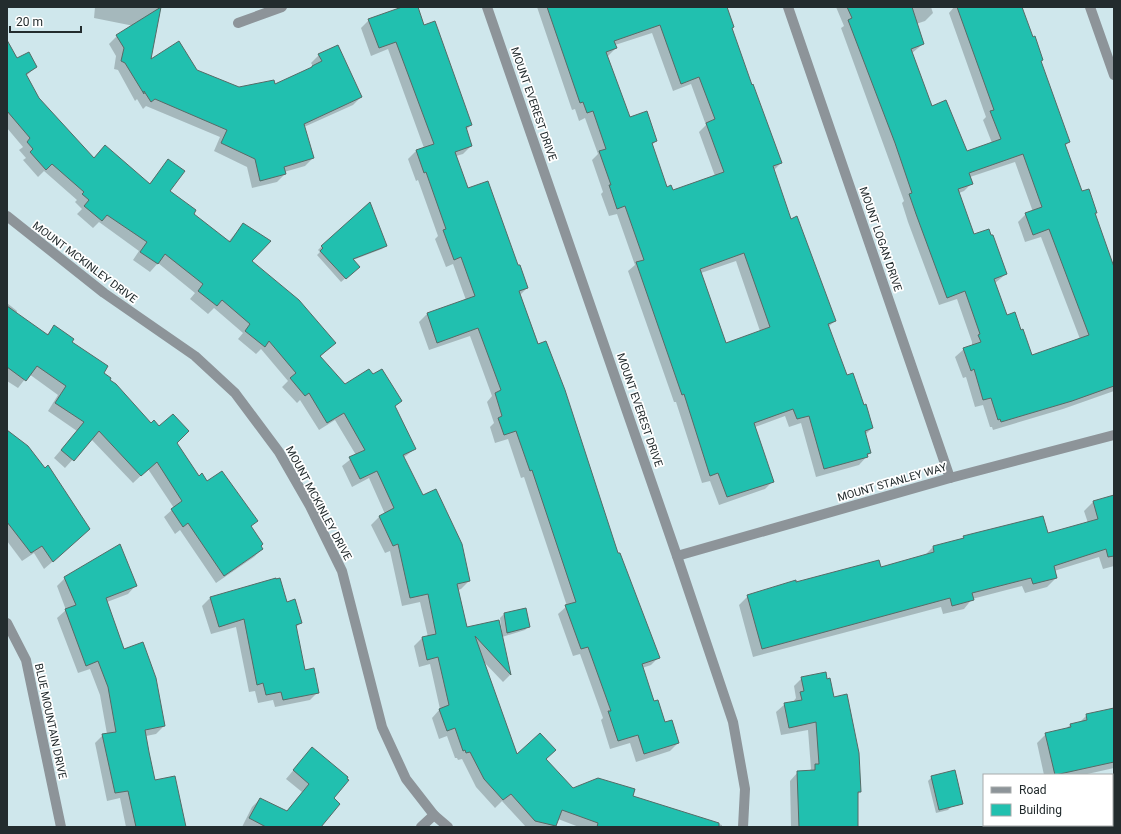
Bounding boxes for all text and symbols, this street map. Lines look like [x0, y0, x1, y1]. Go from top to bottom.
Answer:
scale bar [10, 8, 81, 34]
text: 20 m [16, 15, 43, 29]
street label: MOUNT EVEREST DRIVE [508, 46, 559, 163]
street label: MOUNT LOGAN DRIVE [857, 185, 905, 293]
street label: MOUNT MCKINLEY DRIVE [30, 219, 139, 306]
street label: MOUNT EVEREST DRIVE [614, 352, 665, 469]
street label: MOUNT MCKINLEY DRIVE [283, 444, 354, 563]
street label: MOUNT STANLEY WAY [836, 461, 949, 504]
street label: BLUE MOUNTAIN DRIVE [32, 662, 69, 780]
legend [983, 774, 1113, 826]
text: Road [1019, 783, 1047, 797]
text: Building [1019, 803, 1062, 817]

